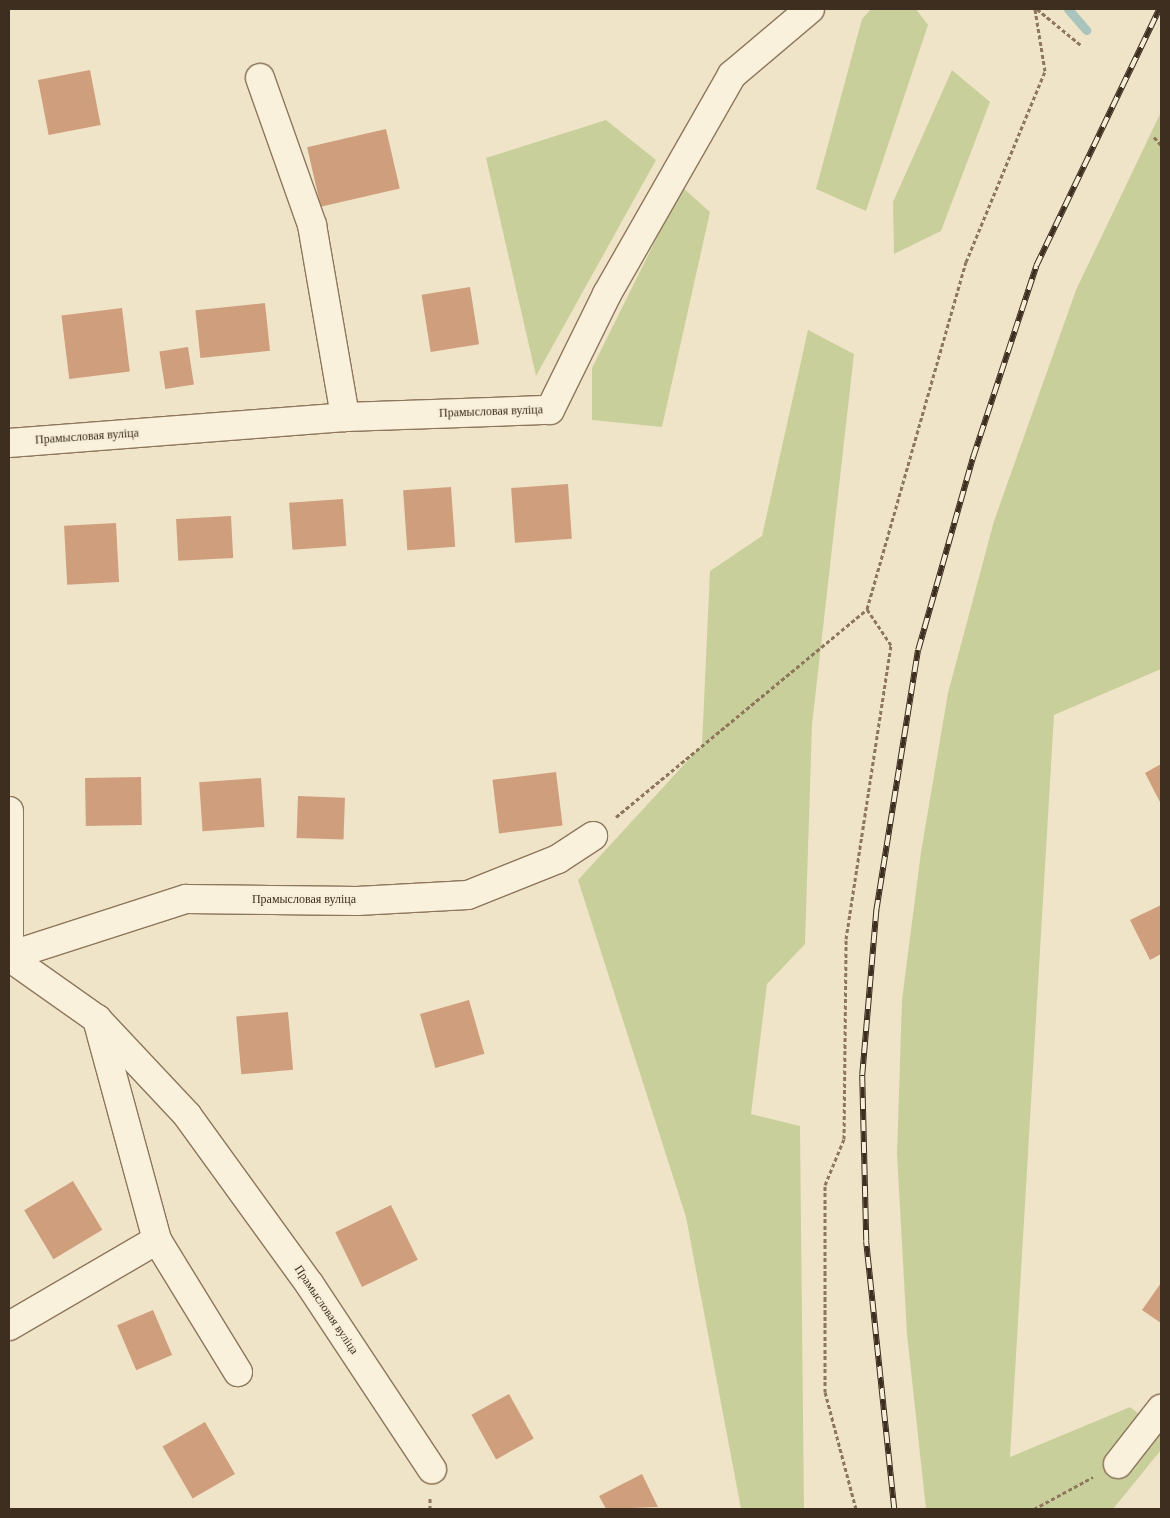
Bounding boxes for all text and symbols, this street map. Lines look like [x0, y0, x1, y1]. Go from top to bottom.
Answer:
street label: Прамысловая вуліца [439, 403, 543, 421]
street label: Прамысловая вуліца [35, 426, 139, 448]
street label: Прамысловая вуліца [252, 893, 356, 907]
street label: Прамысловая вуліца [291, 1263, 361, 1357]

